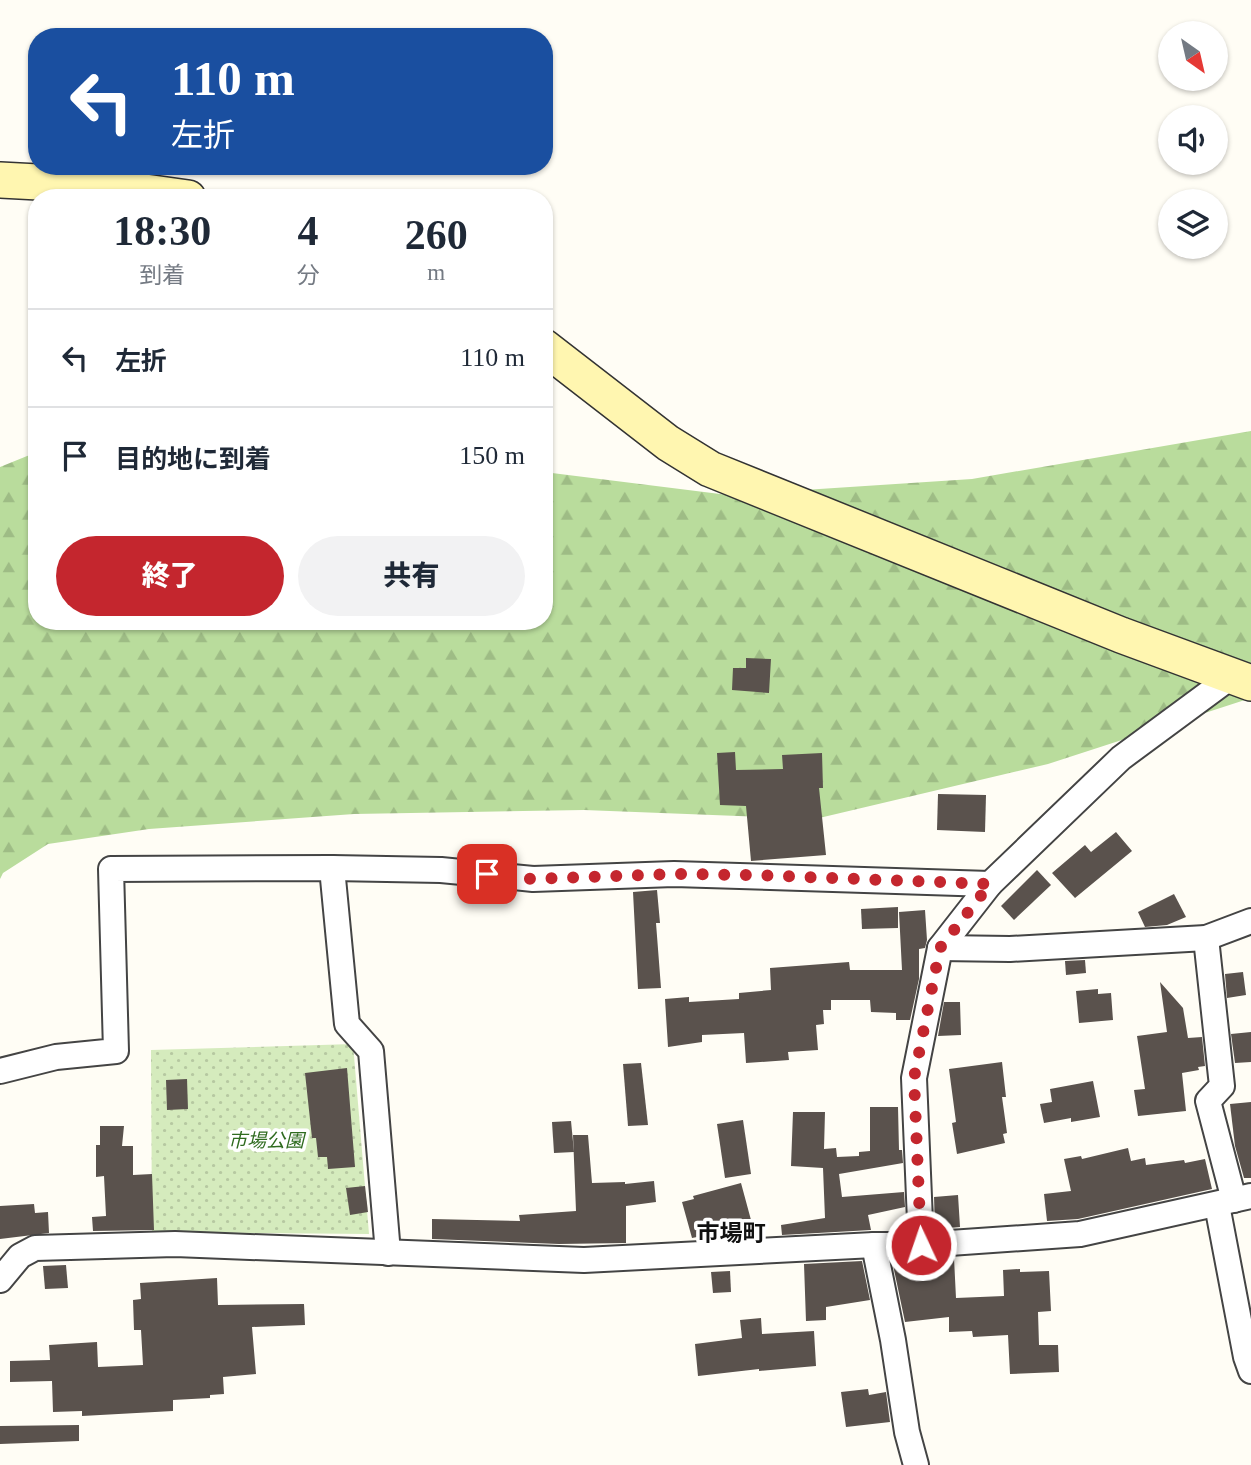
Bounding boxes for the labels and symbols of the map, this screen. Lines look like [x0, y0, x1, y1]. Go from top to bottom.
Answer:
north arrow [1158, 21, 1228, 91]
pin [457, 844, 517, 904]
park label: 市場公園 [228, 1130, 307, 1151]
position arrow [884, 1208, 958, 1282]
district label: 市場町 [697, 1221, 766, 1246]

